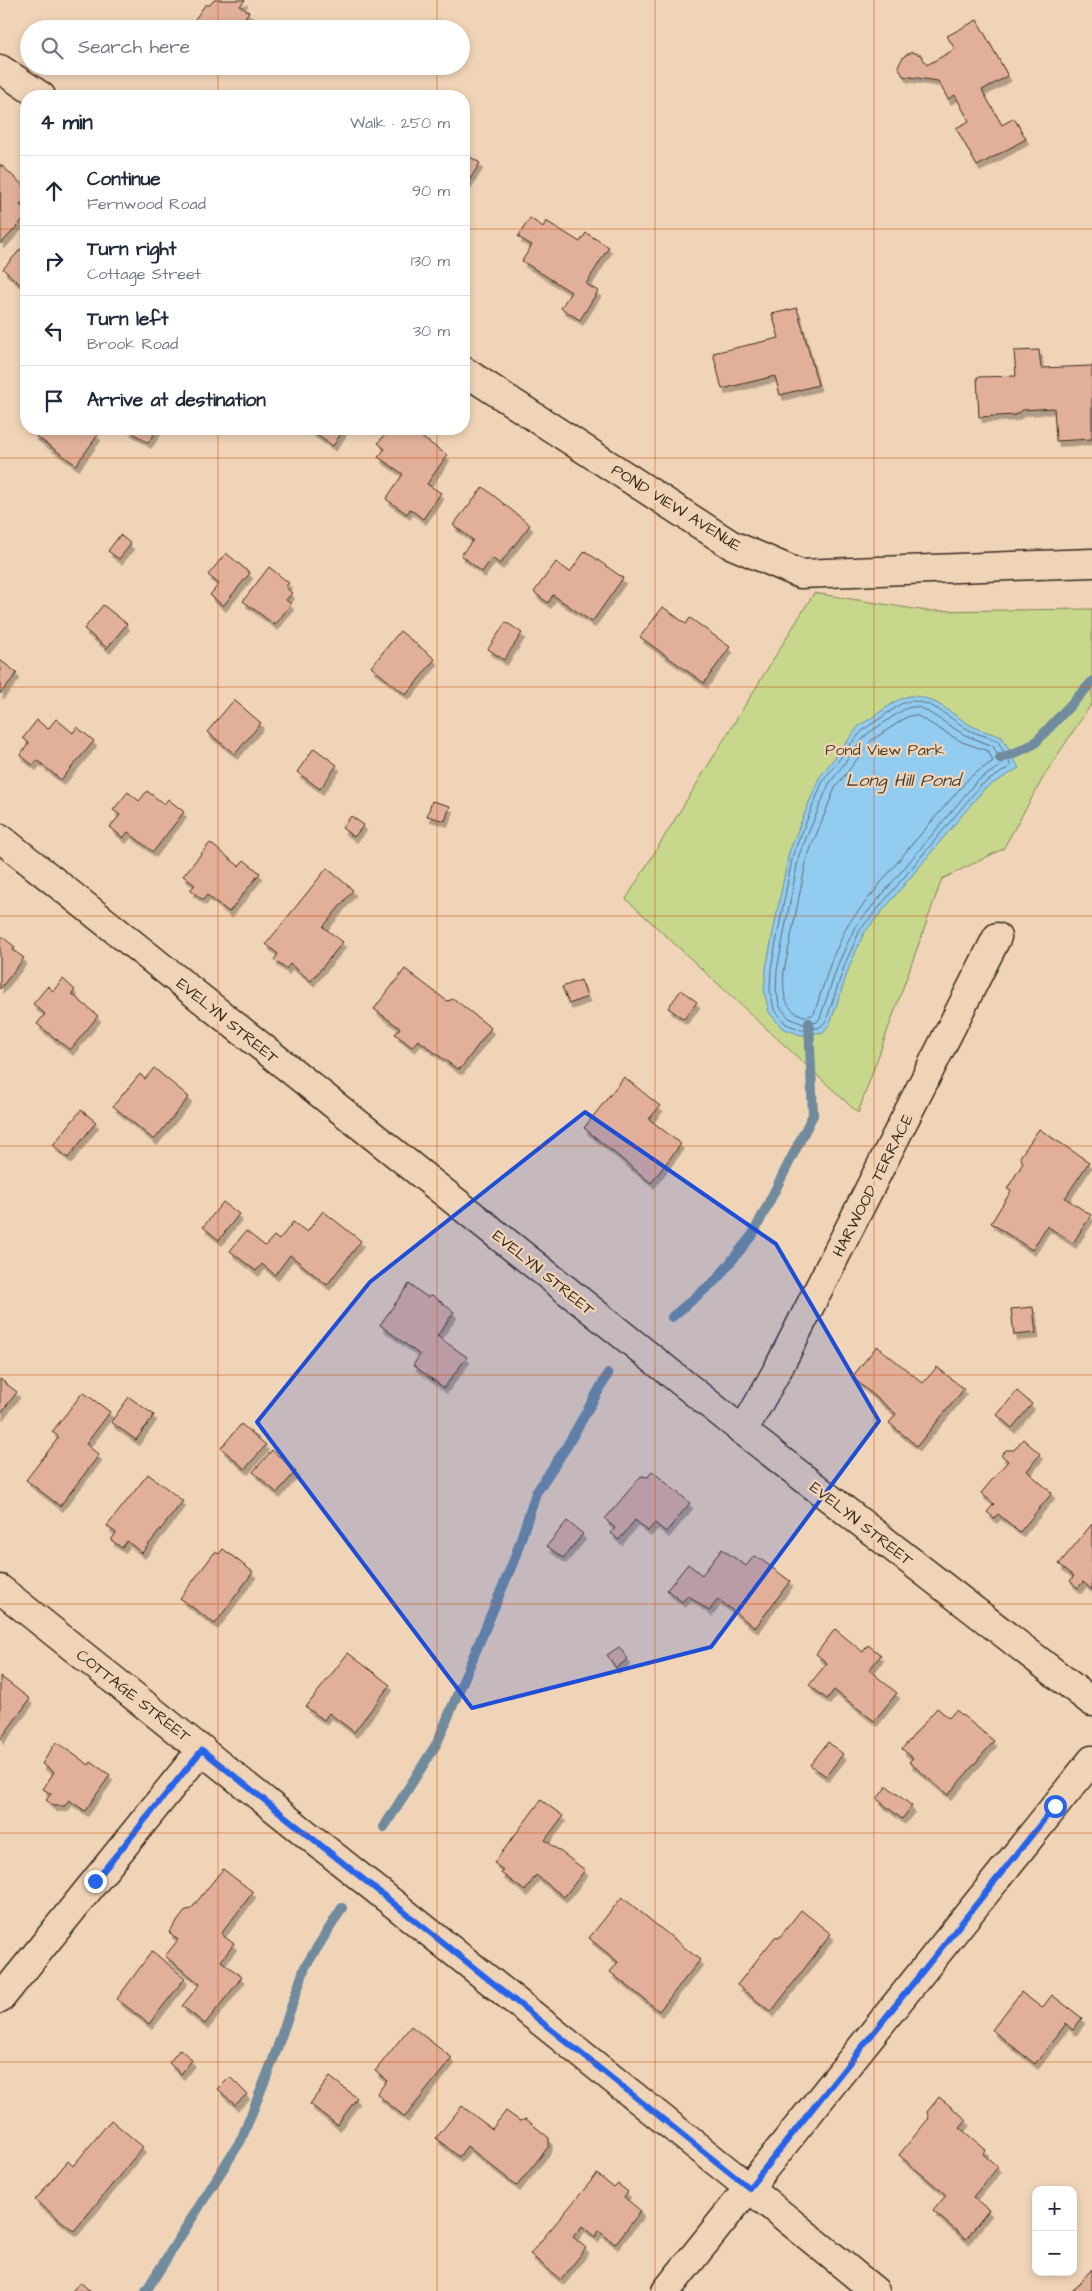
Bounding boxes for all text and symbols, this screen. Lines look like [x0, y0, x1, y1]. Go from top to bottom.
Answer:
search box [20, 20, 470, 75]
icon: search [38, 34, 66, 62]
text: Search here [78, 34, 190, 61]
text: 4 min [40, 108, 93, 137]
text: Walk · 250 m [350, 112, 450, 134]
text: Continue [87, 166, 161, 193]
icon: ahead [40, 177, 68, 205]
text: 90 m [412, 180, 450, 202]
text: Fernwood Road [87, 193, 206, 215]
text: Turn right [87, 236, 176, 263]
icon: right [40, 247, 68, 275]
text: 130 m [411, 250, 450, 272]
text: Cottage Street [87, 263, 201, 285]
text: Turn left [87, 306, 168, 333]
icon: left [40, 317, 68, 345]
text: 30 m [413, 320, 450, 342]
text: Brook Road [87, 333, 178, 355]
icon: arrive [40, 387, 68, 415]
text: Arrive at destination [87, 387, 266, 414]
street label: POND VIEW AVENUE [607, 459, 746, 557]
park label: Pond View Park [825, 739, 945, 761]
water label: Long Hill Pond [846, 768, 964, 794]
street label: EVELYN STREET [172, 973, 283, 1069]
street label: HARWOOD TERRACE [827, 1110, 919, 1261]
street label: EVELYN STREET [488, 1225, 599, 1321]
street label: EVELYN STREET [805, 1476, 918, 1571]
street label: COTTAGE STREET [72, 1644, 195, 1747]
route start [1044, 1795, 1067, 1818]
route end [84, 1870, 107, 1893]
map controls [1032, 2186, 1077, 2276]
button: + [1032, 2186, 1077, 2231]
button: − [1032, 2231, 1077, 2276]

